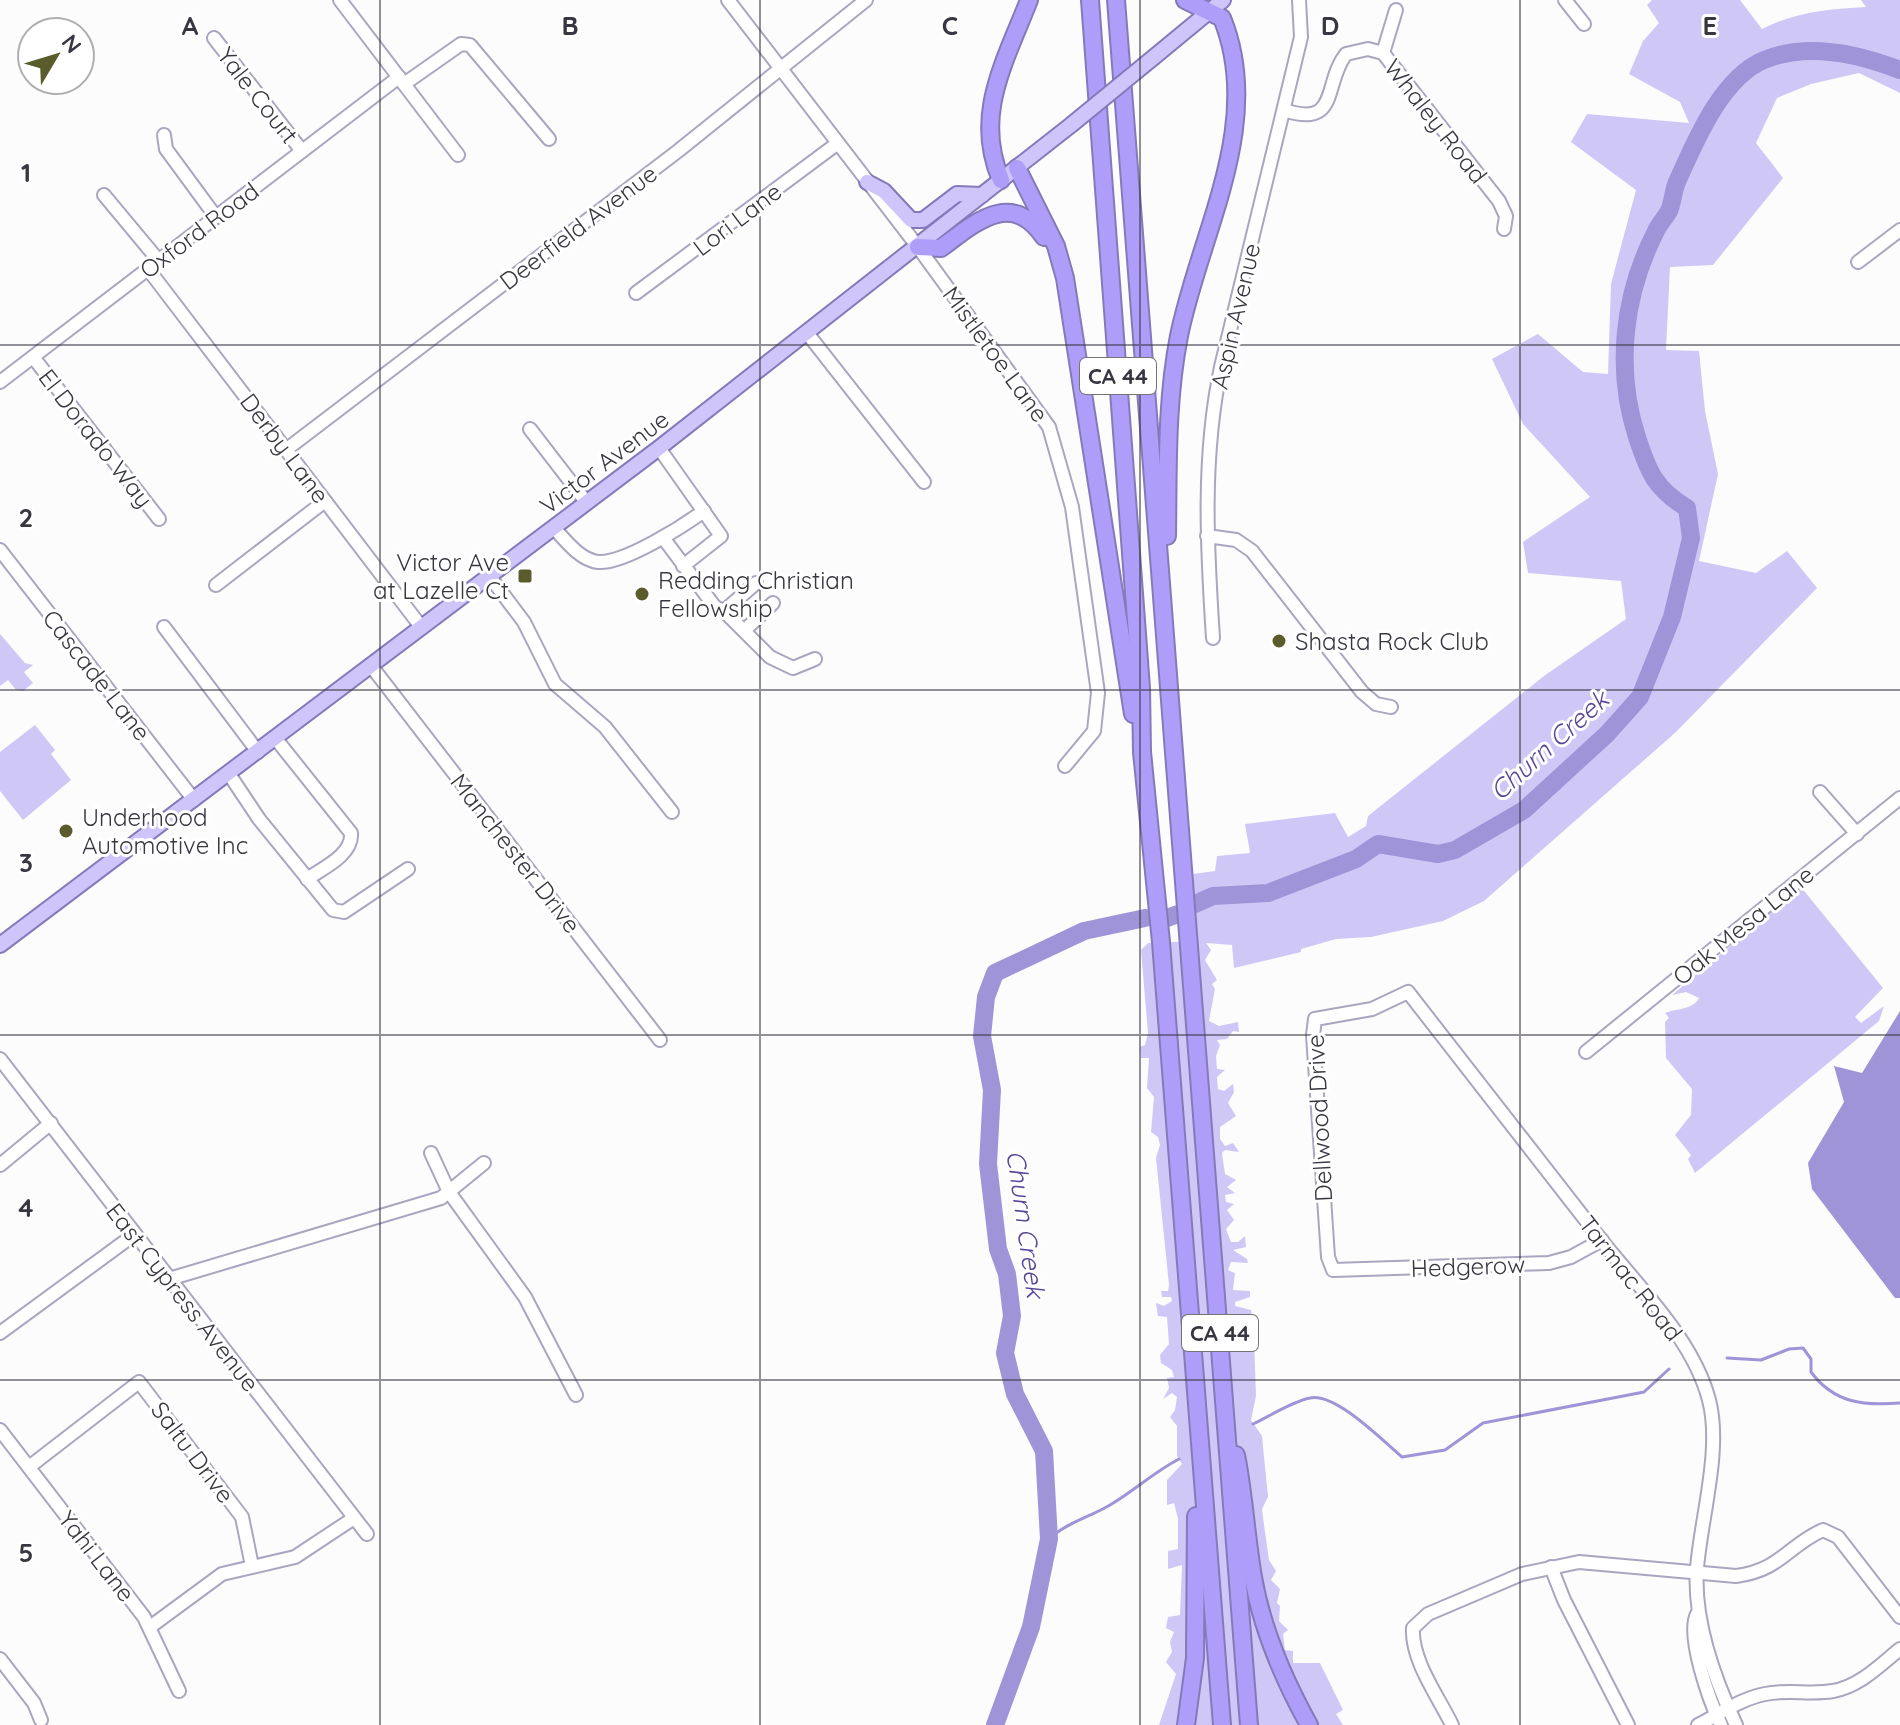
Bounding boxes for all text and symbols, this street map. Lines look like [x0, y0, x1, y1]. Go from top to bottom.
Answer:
text: A [182, 9, 199, 42]
text: B [561, 9, 579, 42]
text: C [942, 9, 958, 42]
text: D [1321, 9, 1339, 42]
text: E [1703, 9, 1717, 42]
north arrow [16, 16, 96, 96]
text: N [56, 29, 88, 59]
street label: Yale Court [211, 41, 305, 149]
street label: Whaley Road [1378, 53, 1494, 189]
text: 1 [21, 156, 31, 189]
street label: Deerfield Avenue [493, 158, 663, 296]
street label: Oxford Road [134, 175, 264, 285]
street label: Lori Lane [687, 176, 787, 262]
street label: Aspin Avenue [1204, 240, 1266, 392]
street label: Mistletoe Lane [937, 280, 1055, 428]
road number: CA 44 [1080, 358, 1156, 394]
street label: El Dorado Way [32, 363, 160, 513]
street label: Derby Lane [234, 387, 336, 509]
street label: Victor Avenue [534, 404, 674, 520]
text: 2 [19, 501, 33, 534]
place label: Victor Ave at Lazelle Ct [373, 547, 509, 605]
place label: Redding Christian Fellowship [658, 565, 854, 623]
marker: Victor Ave at Lazelle Ct [516, 567, 534, 585]
marker: Redding Christian Fellowship [633, 585, 651, 603]
street label: Cascade Lane [37, 604, 157, 746]
place label: Shasta Rock Club [1295, 626, 1489, 656]
marker: Shasta Rock Club [1270, 632, 1288, 650]
water label: Churn Creek [1483, 682, 1617, 807]
street label: Manchester Drive [444, 767, 588, 939]
place label: Underhood Automotive Inc [82, 802, 248, 860]
marker: Underhood Automotive Inc [57, 822, 75, 840]
text: 3 [19, 846, 33, 879]
street label: Oak Mesa Lane [1666, 859, 1820, 991]
street label: Dellwood Drive [1300, 1034, 1338, 1202]
water label: Churn Creek [999, 1148, 1053, 1302]
text: 4 [18, 1191, 34, 1224]
street label: East Cypress Avenue [100, 1197, 266, 1397]
street label: Tarmac Road [1573, 1209, 1689, 1347]
street label: Hedgerow [1410, 1249, 1526, 1283]
road number: CA 44 [1182, 1315, 1258, 1351]
street label: Saltu Drive [145, 1395, 241, 1509]
street label: Yahi Lane [52, 1505, 142, 1607]
text: 5 [19, 1536, 33, 1569]

